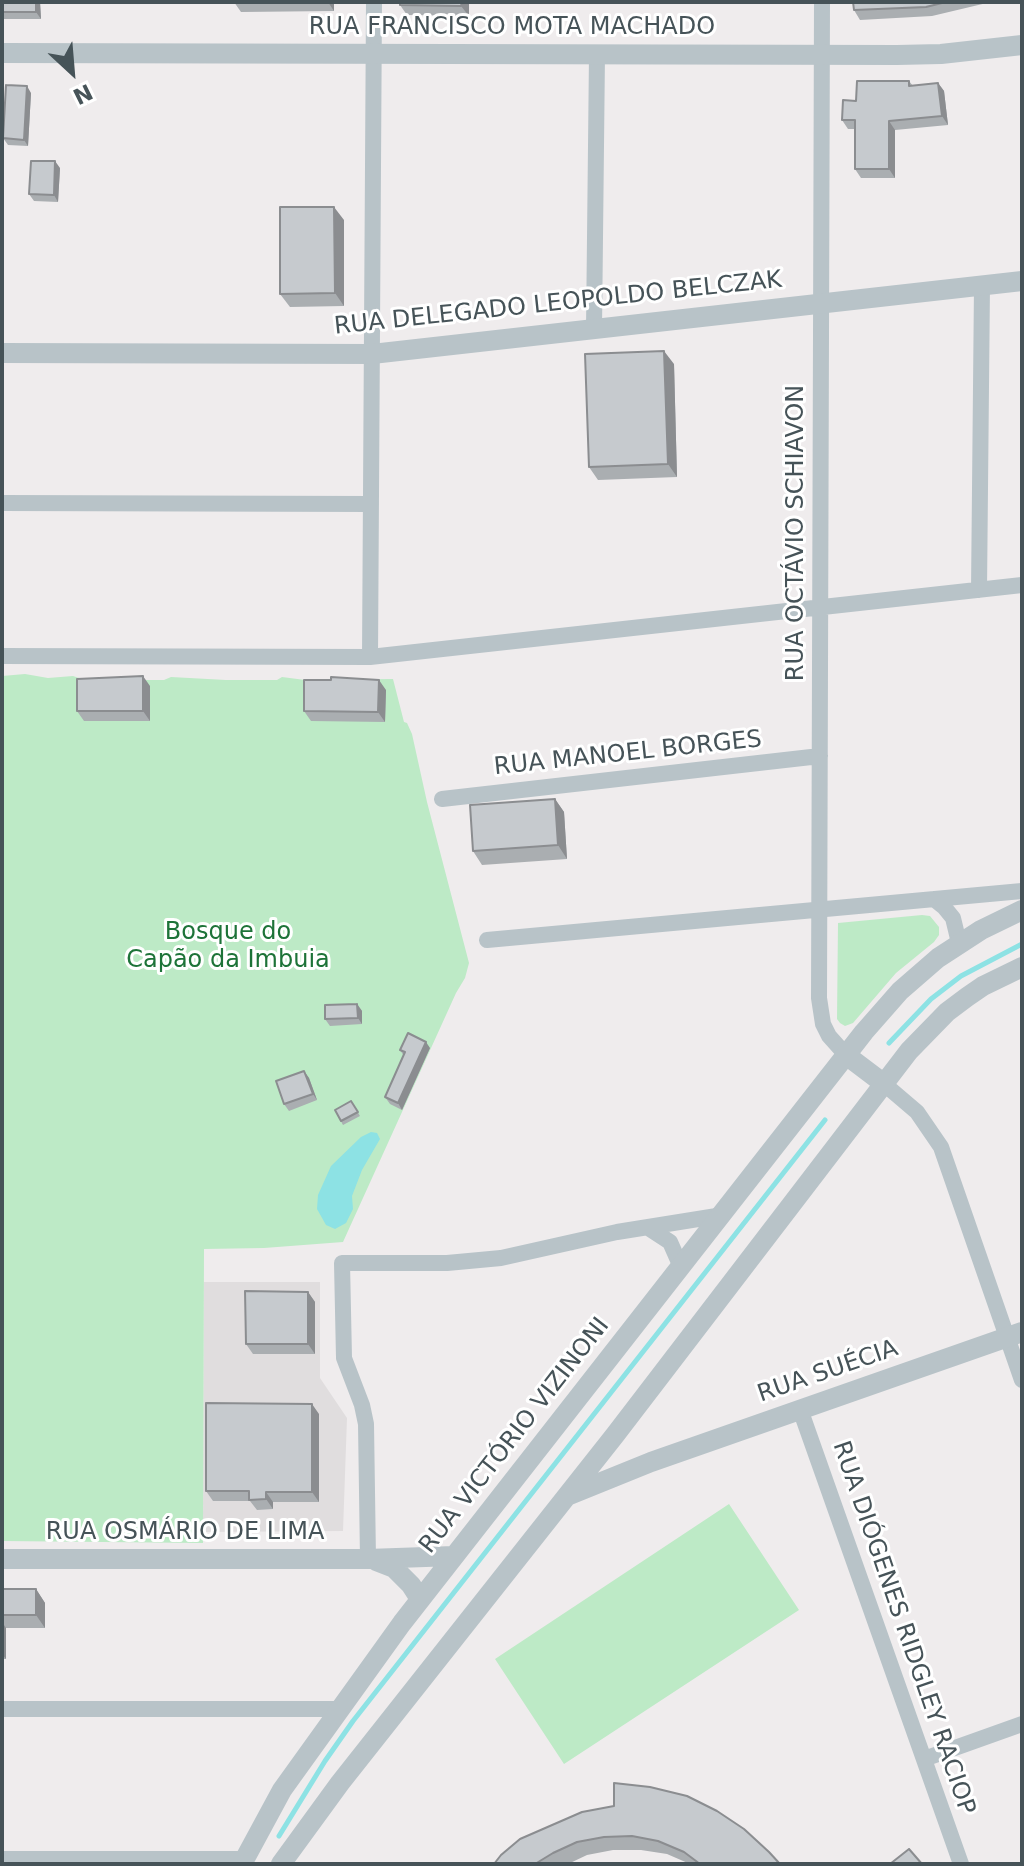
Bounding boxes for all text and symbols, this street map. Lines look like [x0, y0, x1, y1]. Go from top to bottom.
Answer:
street label: RUA FRANCISCO MOTA MACHADO [309, 14, 715, 42]
north arrow [32, 32, 112, 112]
text: N [69, 79, 97, 109]
street label: RUA DELEGADO LEOPOLDO BELCZAK [333, 266, 783, 342]
street label: RUA OCTÁVIO SCHIAVON [783, 385, 811, 681]
street label: RUA MANOEL BORGES [493, 726, 763, 782]
park label: Bosque do Capão da Imbuia [126, 919, 330, 975]
street label: RUA VICTÓRIO VIZINONI [414, 1312, 616, 1560]
street label: RUA SUÉCIA [754, 1335, 902, 1409]
street label: RUA DIÓGENES RIDGLEY RACIOP [825, 1438, 981, 1818]
street label: RUA OSMÁRIO DE LIMA [46, 1519, 324, 1547]

